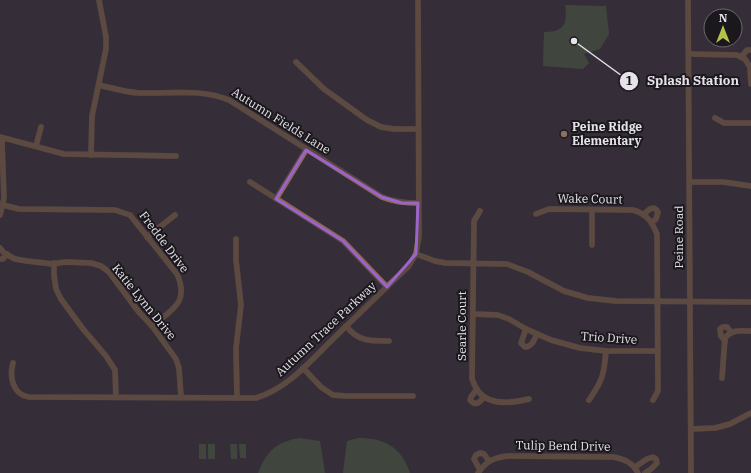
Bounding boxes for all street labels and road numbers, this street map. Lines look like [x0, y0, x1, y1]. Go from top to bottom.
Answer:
street label: Autumn Fields Lane [229, 84, 333, 157]
street label: Wake Court [557, 190, 623, 207]
street label: Peine Road [671, 206, 686, 268]
street label: Fredde Drive [136, 208, 192, 275]
street label: Katie Lynn Drive [109, 261, 180, 343]
street label: Autumn Trace Parkway [272, 278, 379, 379]
street label: Searle Court [454, 291, 469, 361]
street label: Trio Drive [580, 328, 638, 347]
street label: Tulip Bend Drive [515, 437, 611, 454]

